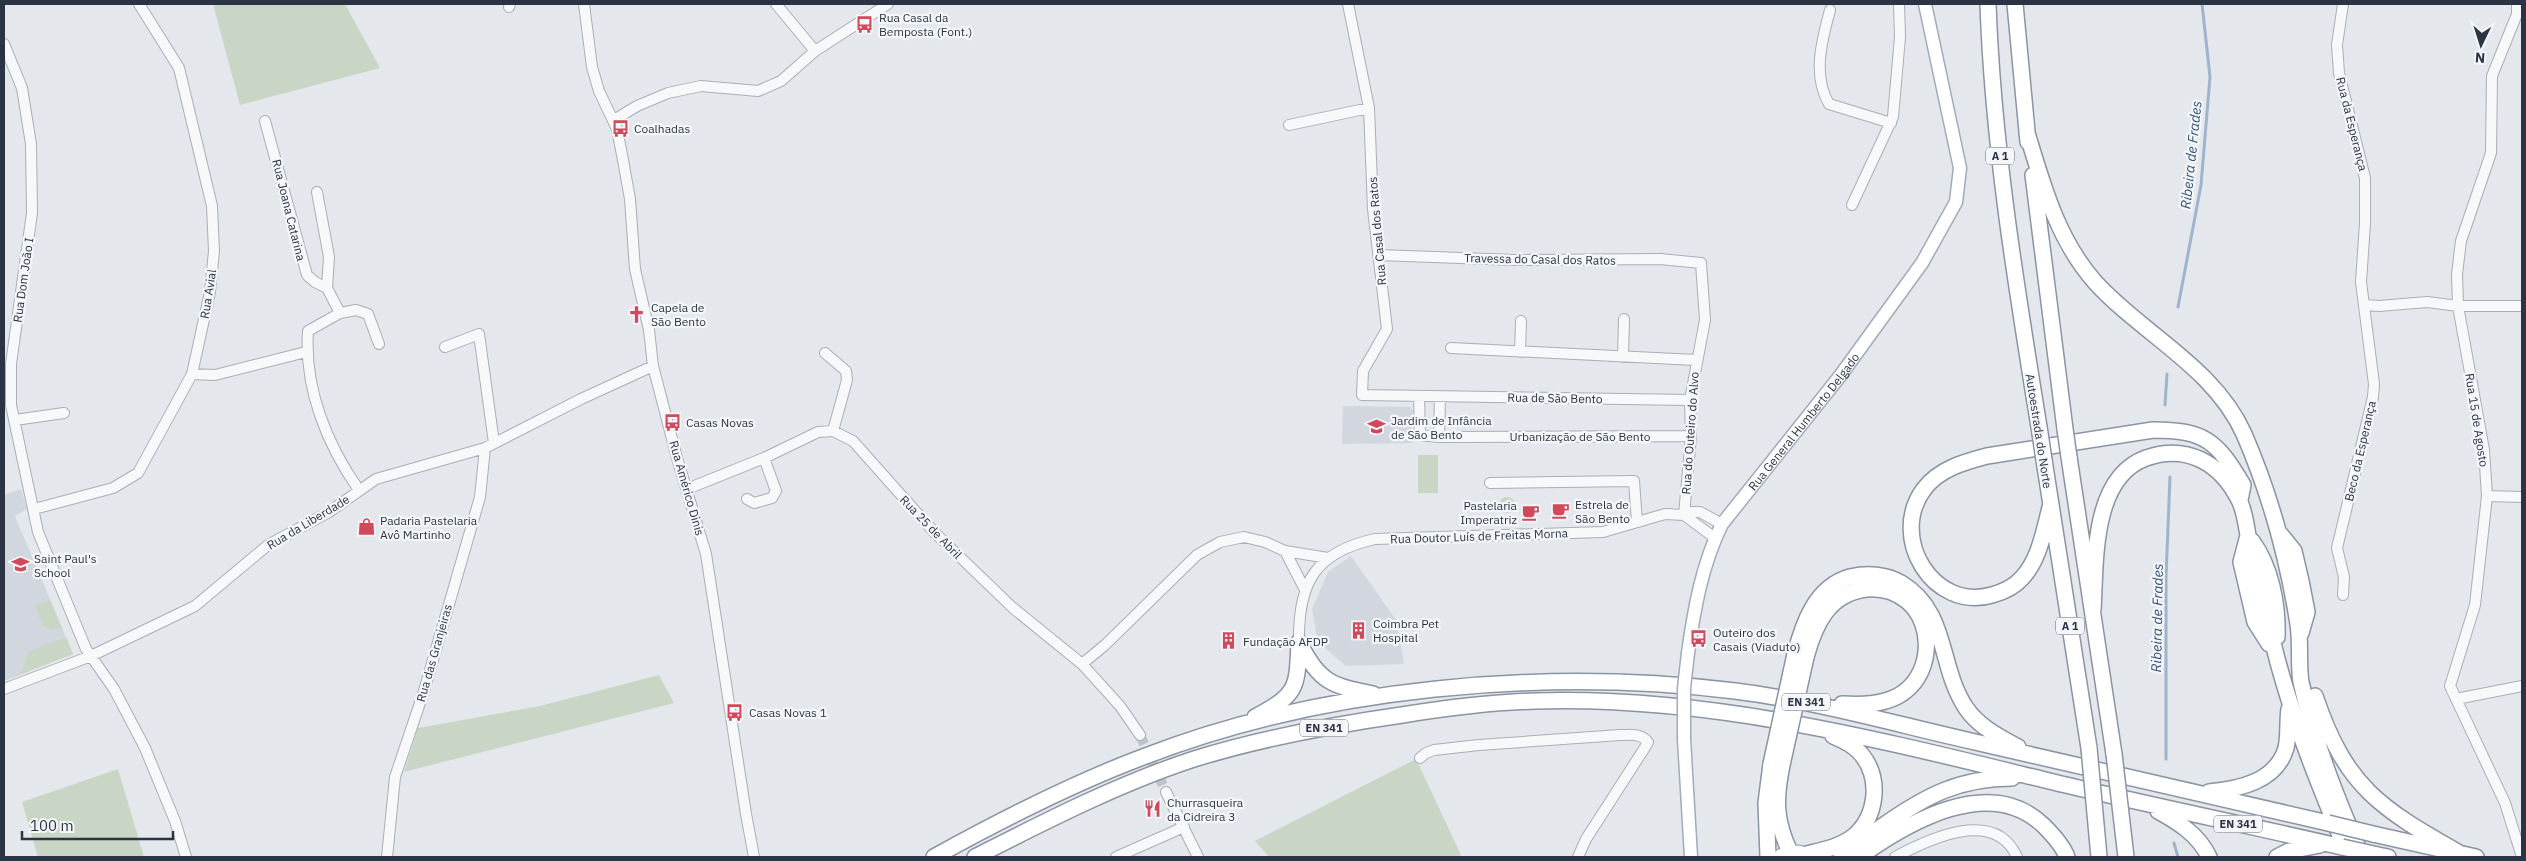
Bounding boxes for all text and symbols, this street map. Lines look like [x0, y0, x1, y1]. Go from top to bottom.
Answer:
place label: Rua Casal da Bemposta (Font.) [879, 10, 972, 39]
bus stop icon: Rua Casal da Bemposta (Font.) [855, 14, 875, 34]
north arrow [2456, 20, 2506, 70]
text: N [2474, 49, 2486, 67]
street label: Rua da Esperança [2333, 75, 2371, 173]
water label: Ribeira de Frades [2176, 100, 2206, 210]
bus stop icon: Coalhadas [610, 118, 630, 138]
place label: Coalhadas [634, 121, 690, 136]
road number: A 1 [1986, 148, 2014, 164]
street label: Rua Joana Catarina [269, 158, 309, 263]
street label: Rua Casal dos Ratos [1365, 176, 1389, 286]
street label: Rua Dom João I [10, 236, 36, 323]
street label: Travessa do Casal dos Ratos [1464, 250, 1616, 268]
street label: Rua Avial [197, 268, 219, 320]
place label: Capela de São Bento [651, 300, 706, 329]
church icon: Capela de São Bento [627, 304, 647, 324]
street label: Rua General Humberto Delgado [1745, 349, 1862, 493]
street label: Rua do Outeiro do Alvo [1678, 371, 1702, 495]
street label: Rua 15 de Agosto [2462, 372, 2492, 468]
street label: Autoestrada do Norte [2023, 373, 2056, 490]
street label: Rua de São Bento [1507, 390, 1603, 406]
street label: Beco da Esperança [2341, 399, 2379, 503]
bus stop icon: Casas Novas [662, 412, 682, 432]
place label: Jardim de Infância de São Bento [1391, 413, 1492, 442]
place label: Casas Novas [686, 415, 754, 430]
school or university icon: Jardim de Infância de São Bento [1367, 417, 1387, 437]
street label: Urbanização de São Bento [1509, 429, 1651, 444]
street label: Rua Américo Dinis [666, 439, 708, 537]
street label: Rua da Liberdade [264, 491, 352, 553]
street label: Rua 25 de Abril [897, 492, 965, 562]
place label: Estrela de São Bento [1575, 497, 1630, 526]
place label: Pastelaria Imperatriz [1460, 498, 1518, 527]
cafe icon: Estrela de São Bento [1551, 501, 1571, 521]
cafe icon: Pastelaria Imperatriz [1521, 502, 1541, 522]
place label: Padaria Pastelaria Avô Martinho [380, 513, 478, 542]
shop icon: Padaria Pastelaria Avô Martinho [356, 517, 376, 537]
street label: Rua Doutor Luís de Freitas Morna [1390, 525, 1569, 547]
place label: Saint Paul's School [34, 551, 97, 580]
school or university icon: Saint Paul's School [10, 555, 30, 575]
water label: Ribeira de Frades [2147, 563, 2167, 672]
street label: Rua das Granjeiras [413, 602, 455, 704]
place label: Coimbra Pet Hospital [1373, 616, 1439, 645]
road number: A 1 [2056, 618, 2084, 634]
building icon: Coimbra Pet Hospital [1349, 620, 1369, 640]
place label: Outeiro dos Casais (Viaduto) [1713, 625, 1800, 654]
bus stop icon: Outeiro dos Casais (Viaduto) [1689, 629, 1709, 649]
building icon: Fundação AFDP [1219, 631, 1239, 651]
place label: Fundação AFDP [1243, 634, 1328, 649]
road number: EN 341 [1782, 694, 1830, 710]
bus stop icon: Casas Novas 1 [725, 702, 745, 722]
place label: Casas Novas 1 [749, 705, 827, 720]
road number: EN 341 [1300, 720, 1348, 736]
place label: Churrasqueira da Cidreira 3 [1167, 795, 1244, 824]
restaurant icon: Churrasqueira da Cidreira 3 [1143, 799, 1163, 819]
scale bar [22, 808, 174, 840]
text: 100 m [30, 816, 74, 835]
road number: EN 341 [2214, 816, 2262, 832]

